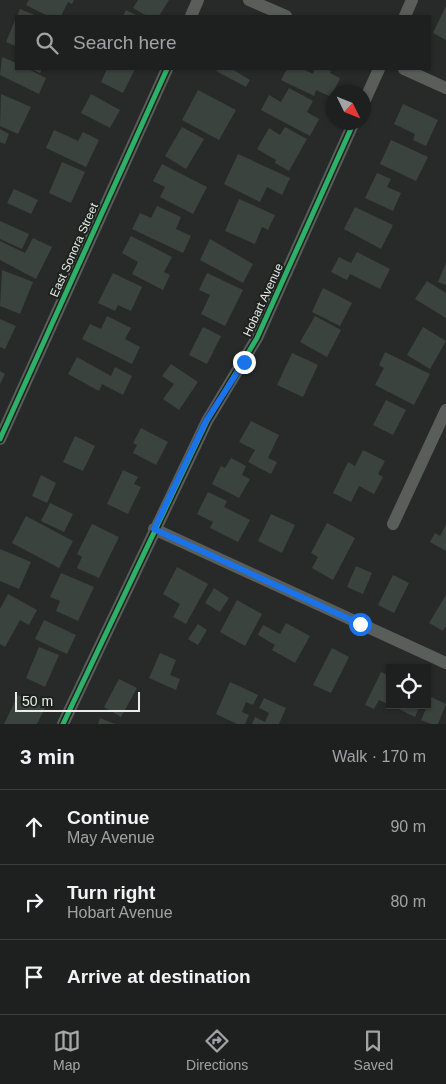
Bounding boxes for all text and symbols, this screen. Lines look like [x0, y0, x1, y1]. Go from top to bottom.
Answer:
search box [15, 15, 431, 70]
icon: search [33, 29, 61, 57]
text: Search here [73, 32, 177, 53]
north arrow [326, 85, 371, 130]
street label: East Sonora Street [47, 200, 101, 299]
street label: Hobart Avenue [240, 261, 286, 339]
route end [233, 351, 256, 374]
route start [349, 613, 372, 636]
map controls [386, 664, 431, 709]
button: locate [386, 664, 431, 709]
scale bar [15, 689, 140, 712]
text: 50 m [22, 693, 53, 709]
text: 3 min [20, 745, 75, 768]
text: Walk · 170 m [332, 748, 426, 765]
text: Continue [67, 807, 149, 828]
icon: ahead [20, 813, 48, 841]
text: 90 m [390, 818, 426, 835]
text: May Avenue [67, 829, 155, 846]
text: Turn right [67, 882, 155, 903]
icon: right [20, 888, 48, 916]
text: 80 m [390, 893, 426, 910]
text: Hobart Avenue [67, 904, 173, 921]
icon: arrive [20, 963, 48, 991]
text: Arrive at destination [67, 966, 251, 987]
tab: Map [53, 1027, 81, 1073]
tab: Directions [186, 1027, 248, 1073]
tab: Saved [354, 1027, 393, 1073]

